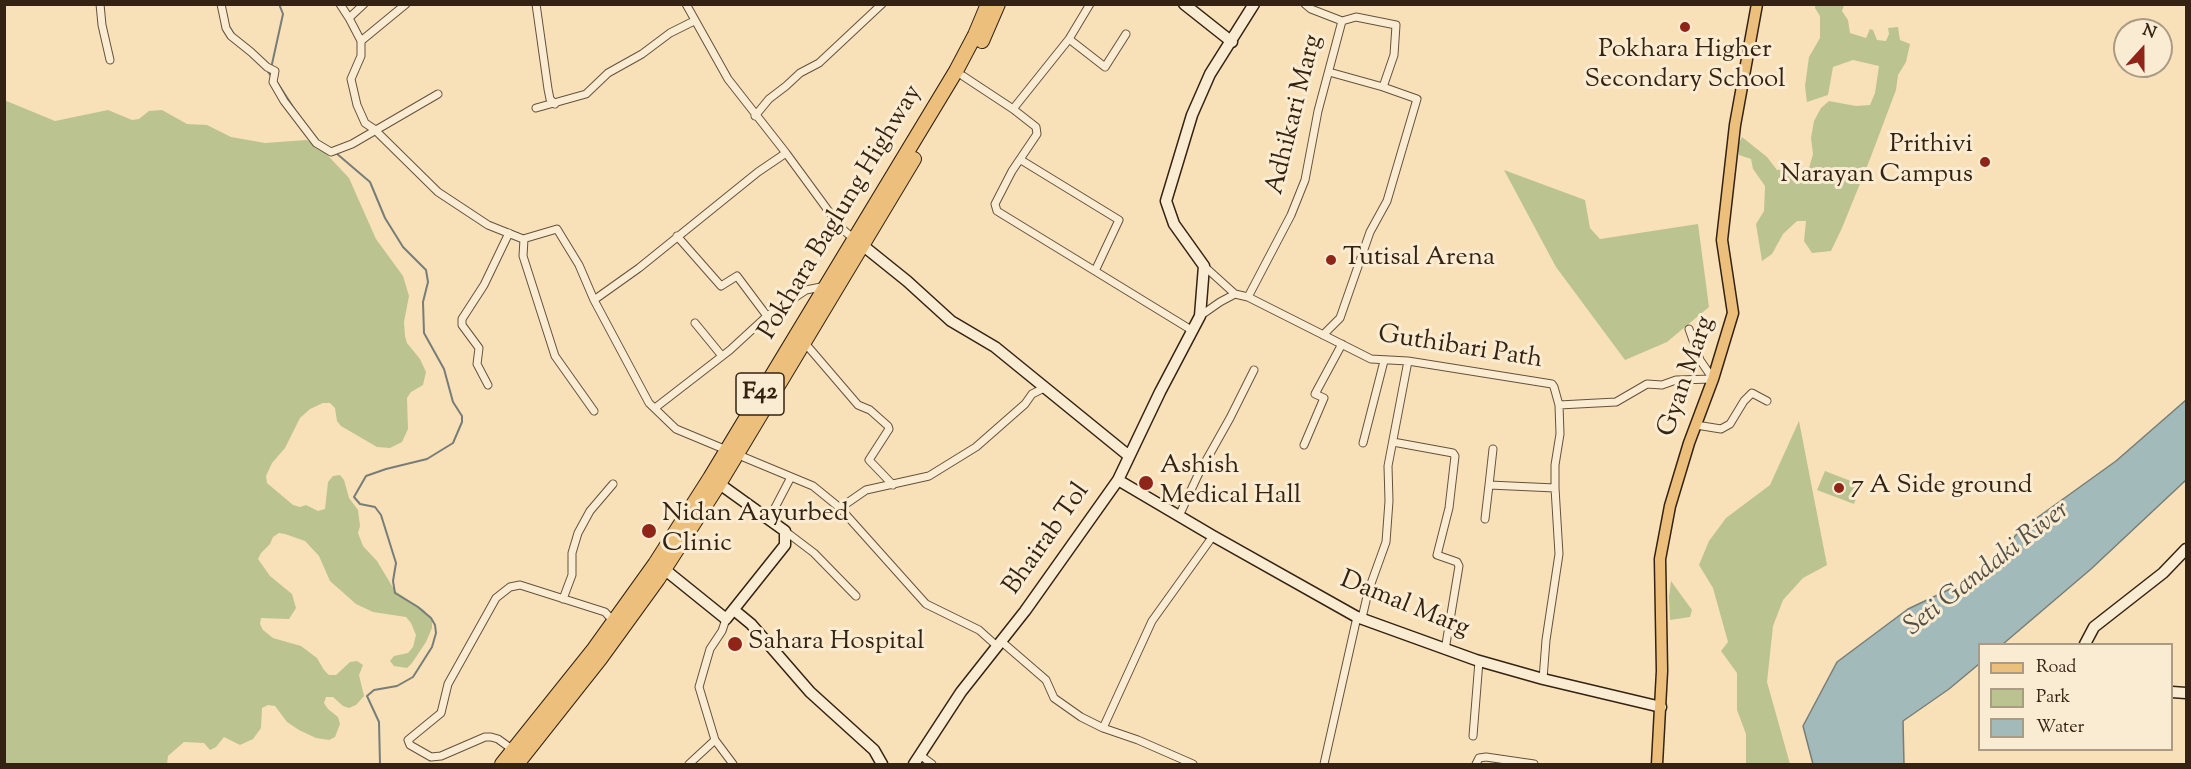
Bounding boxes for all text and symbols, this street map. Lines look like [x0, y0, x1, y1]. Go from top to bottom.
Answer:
north arrow [2113, 18, 2173, 78]
marker: Pokhara Higher Secondary School [1678, 20, 1692, 34]
text: N [2139, 20, 2159, 46]
street label: Adhikari Marg [1261, 32, 1331, 198]
place label: Pokhara Higher Secondary School [1585, 36, 1785, 98]
street label: Pokhara Baglung Highway [754, 80, 930, 346]
place label: Prithivi Narayan Campus [1780, 131, 1973, 192]
marker: Prithivi Narayan Campus [1978, 155, 1992, 169]
place label: Tutisal Arena [1343, 244, 1495, 276]
marker: Tutisal Arena [1324, 253, 1338, 267]
street label: Gyan Marg [1653, 313, 1723, 441]
street label: Guthibari Path [1375, 321, 1545, 377]
road number: F42 [736, 373, 784, 415]
place label: Ashish Medical Hall [1160, 452, 1301, 514]
place label: 7 A Side ground [1851, 472, 2032, 504]
marker: Ashish Medical Hall [1137, 474, 1155, 492]
street label: Bhairab Tol [998, 478, 1098, 602]
marker: 7 A Side ground [1832, 481, 1846, 495]
water label: Seti Gandaki River [1899, 495, 2077, 645]
place label: Nidan Aayurbed Clinic [662, 500, 849, 562]
marker: Nidan Aayurbed Clinic [640, 522, 658, 540]
street label: Damal Marg [1335, 566, 1473, 646]
place label: Sahara Hospital [748, 628, 924, 660]
marker: Sahara Hospital [726, 635, 744, 653]
legend [1978, 643, 2173, 751]
text: Road [2036, 655, 2076, 681]
text: Park [2036, 685, 2070, 711]
text: Water [2036, 715, 2084, 741]

